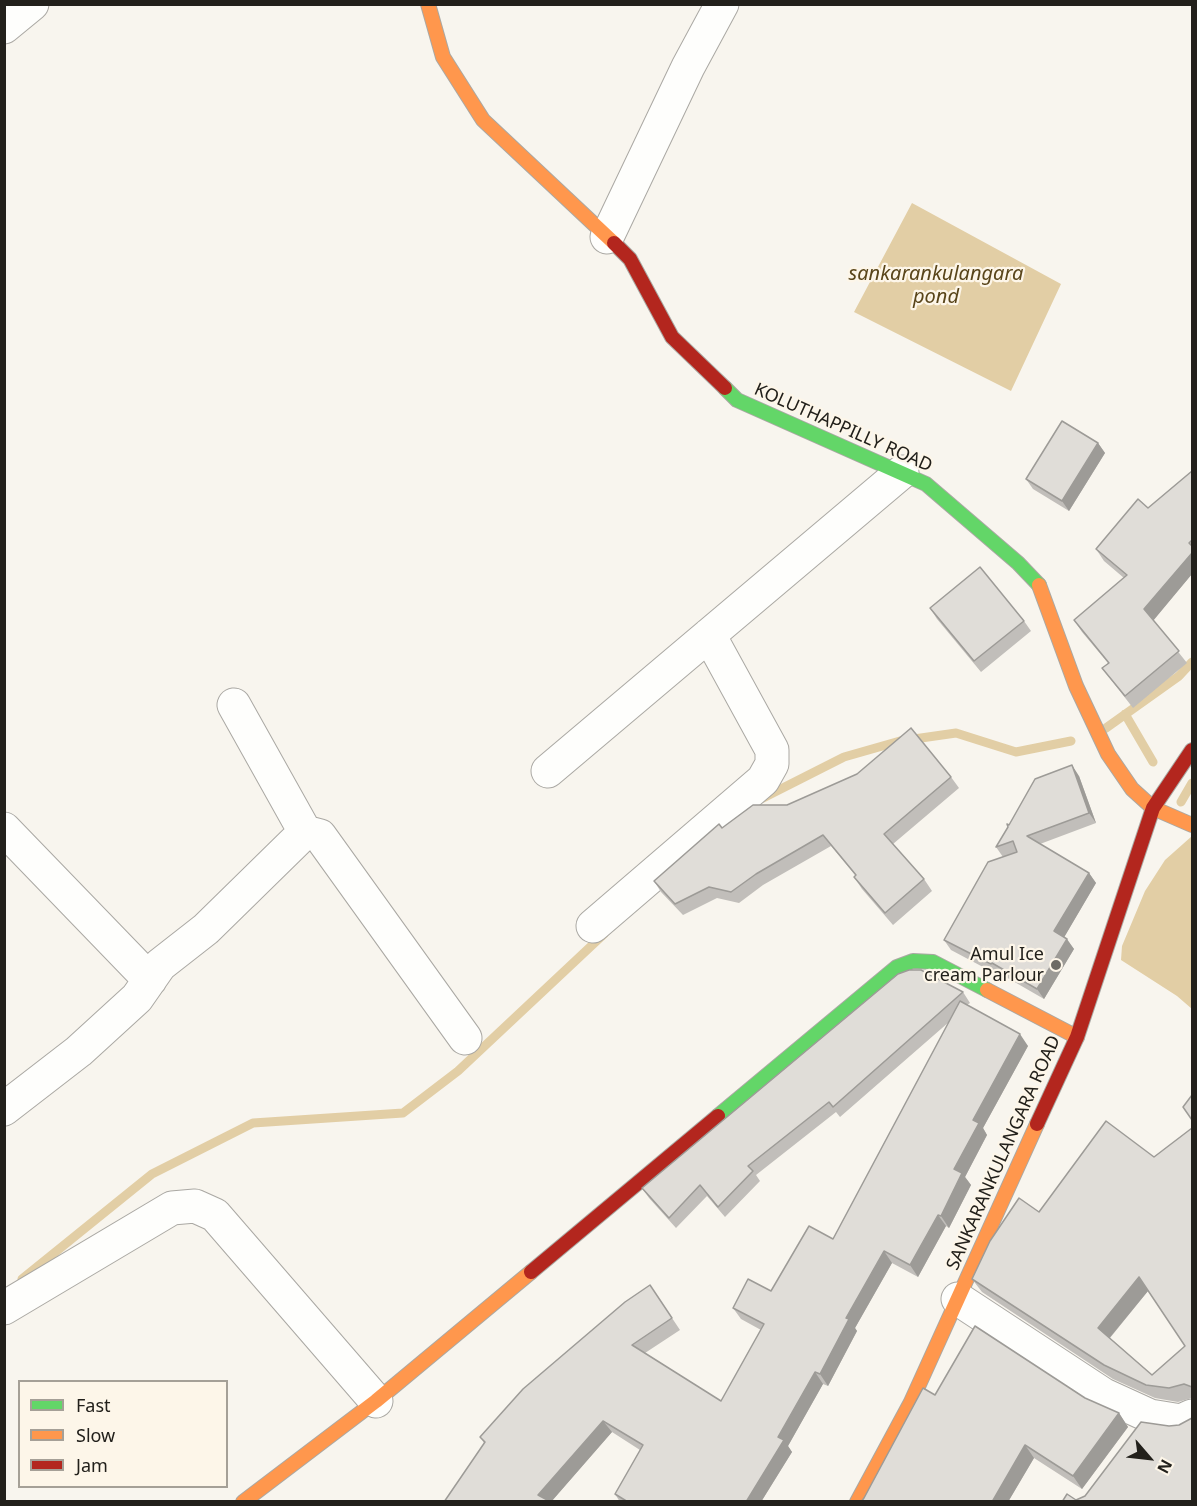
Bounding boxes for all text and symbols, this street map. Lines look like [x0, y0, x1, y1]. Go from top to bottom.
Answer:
water label: sankarankulangara pond [849, 262, 1023, 309]
street label: KOLUTHAPPILLY ROAD [751, 379, 935, 477]
place label: Amul Ice cream Parlour [924, 944, 1044, 986]
marker: Amul Ice cream Parlour [1049, 958, 1063, 972]
street label: SANKARANKULANGARA ROAD [942, 1032, 1066, 1274]
legend [18, 1380, 228, 1488]
text: Fast [76, 1393, 111, 1417]
text: Slow [76, 1423, 115, 1447]
north arrow [1119, 1428, 1179, 1488]
text: Jam [76, 1453, 108, 1477]
text: N [1152, 1456, 1178, 1477]

